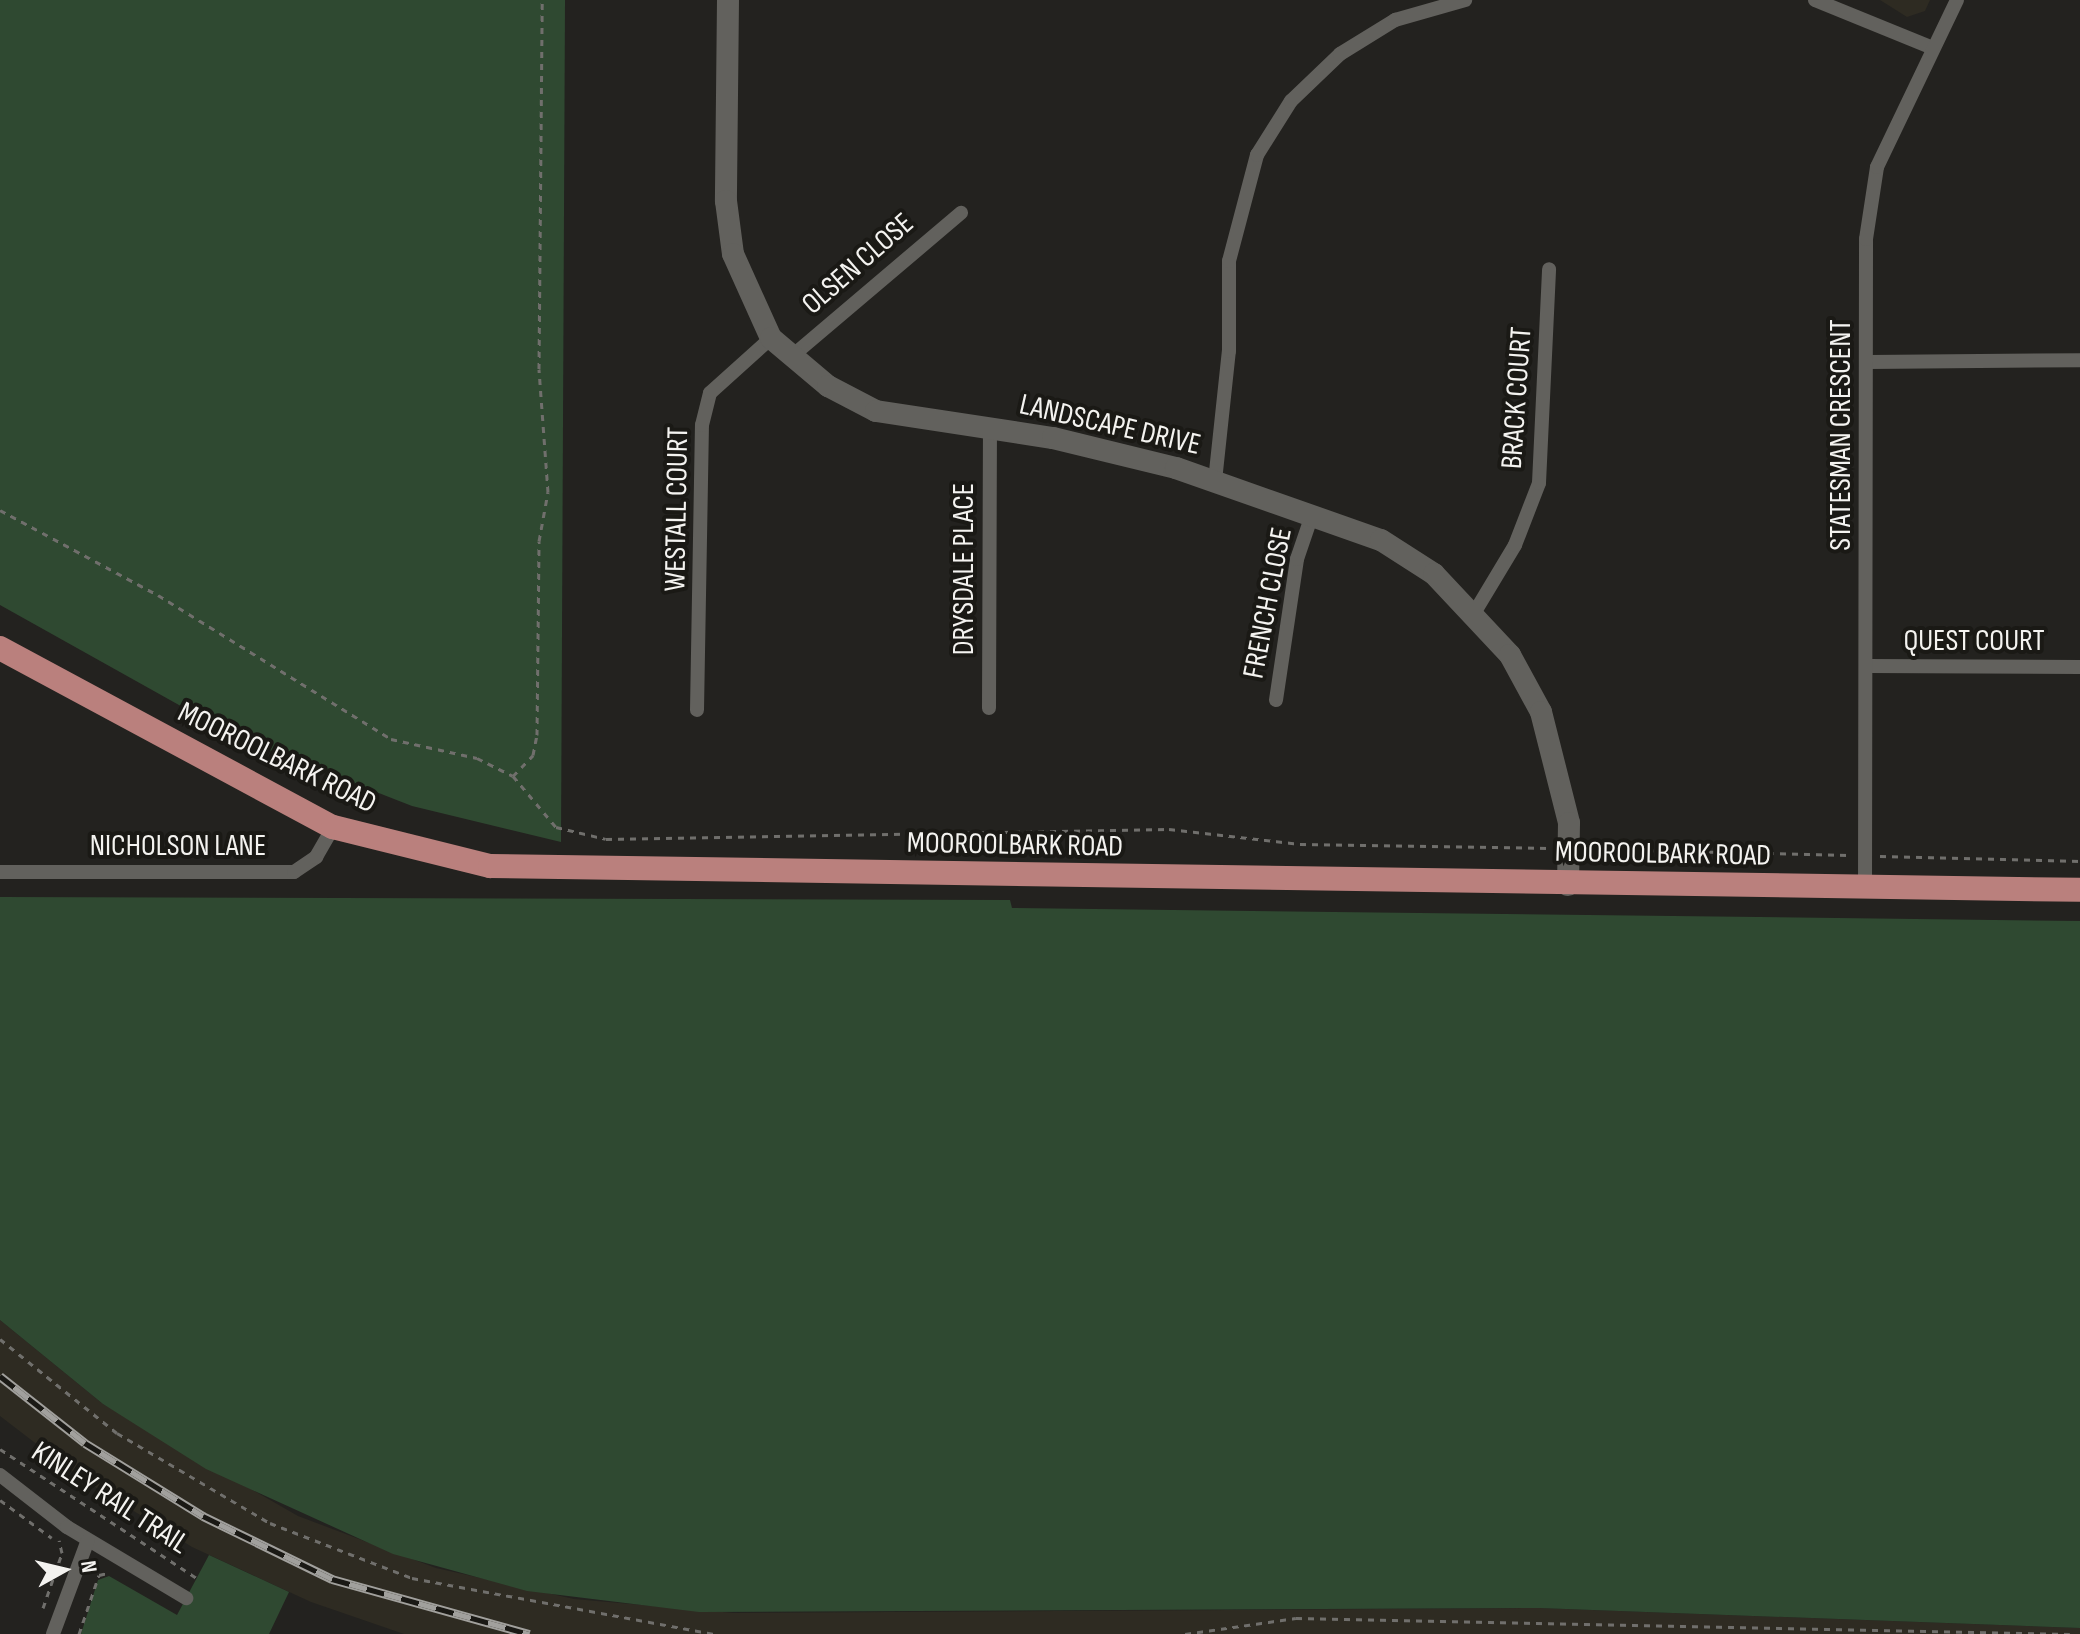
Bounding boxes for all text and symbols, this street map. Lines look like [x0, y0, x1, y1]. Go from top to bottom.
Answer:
street label: OLSEN CLOSE [795, 206, 921, 322]
street label: STATESMAN CRESCENT [1823, 319, 1859, 551]
street label: BRACK COURT [1494, 326, 1540, 470]
street label: LANDSCAPE DRIVE [1016, 387, 1204, 463]
street label: WESTALL COURT [658, 426, 696, 592]
street label: DRYSDALE PLACE [946, 483, 982, 655]
street label: FRENCH CLOSE [1236, 525, 1300, 681]
street label: QUEST COURT [1903, 623, 2045, 659]
street label: MOOROOLBARK ROAD [172, 694, 382, 822]
street label: MOOROOLBARK ROAD [907, 825, 1123, 865]
street label: NICHOLSON LANE [90, 828, 266, 864]
street label: MOOROOLBARK ROAD [1555, 834, 1771, 874]
street label: KINLEY RAIL TRAIL [25, 1434, 195, 1562]
north arrow [24, 1530, 104, 1610]
text: N [74, 1559, 102, 1574]

